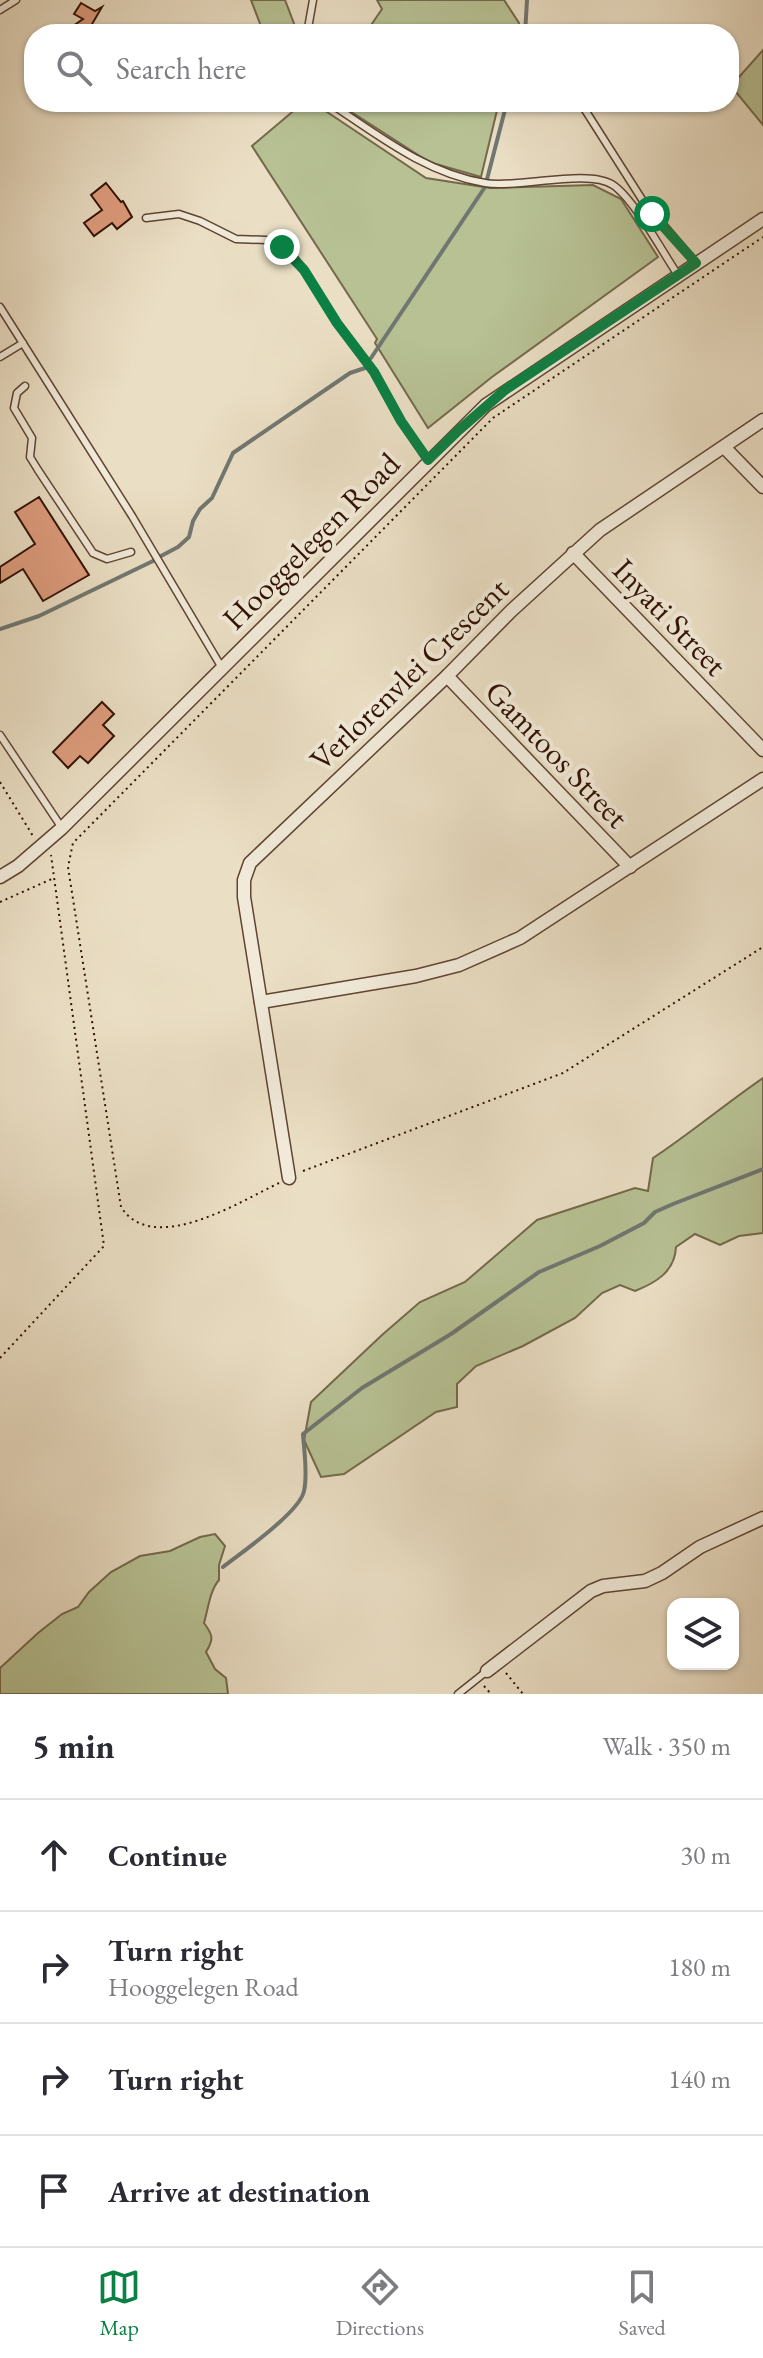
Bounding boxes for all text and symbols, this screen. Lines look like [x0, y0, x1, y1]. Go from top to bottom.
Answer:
search box [24, 24, 739, 112]
icon: search [52, 46, 96, 90]
text: Search here [116, 49, 246, 88]
route start [634, 196, 670, 232]
route end [264, 229, 300, 265]
street label: Hooggelegen Road [213, 443, 409, 639]
street label: Inyati Street [604, 549, 736, 685]
street label: Verlorenvlei Crescent [301, 568, 517, 780]
street label: Gamtoos Street [476, 671, 638, 837]
map controls [667, 1598, 739, 1670]
button: layers [667, 1598, 739, 1670]
text: 5 min [32, 1724, 115, 1768]
text: Walk · 350 m [603, 1729, 731, 1763]
icon: ahead [32, 1833, 76, 1877]
text: Continue [108, 1836, 227, 1875]
text: 30 m [681, 1838, 731, 1872]
text: Turn right [108, 1931, 244, 1970]
icon: right [32, 1945, 76, 1989]
text: 180 m [668, 1950, 731, 1984]
text: Hooggelegen Road [108, 1970, 299, 2004]
icon: right [32, 2057, 76, 2101]
text: Turn right [108, 2060, 244, 2099]
text: 140 m [668, 2062, 731, 2096]
icon: arrive [32, 2169, 76, 2213]
text: Arrive at destination [108, 2172, 370, 2211]
tab: Map [97, 2265, 141, 2342]
tab: Directions [336, 2265, 424, 2342]
tab: Saved [619, 2265, 666, 2342]

